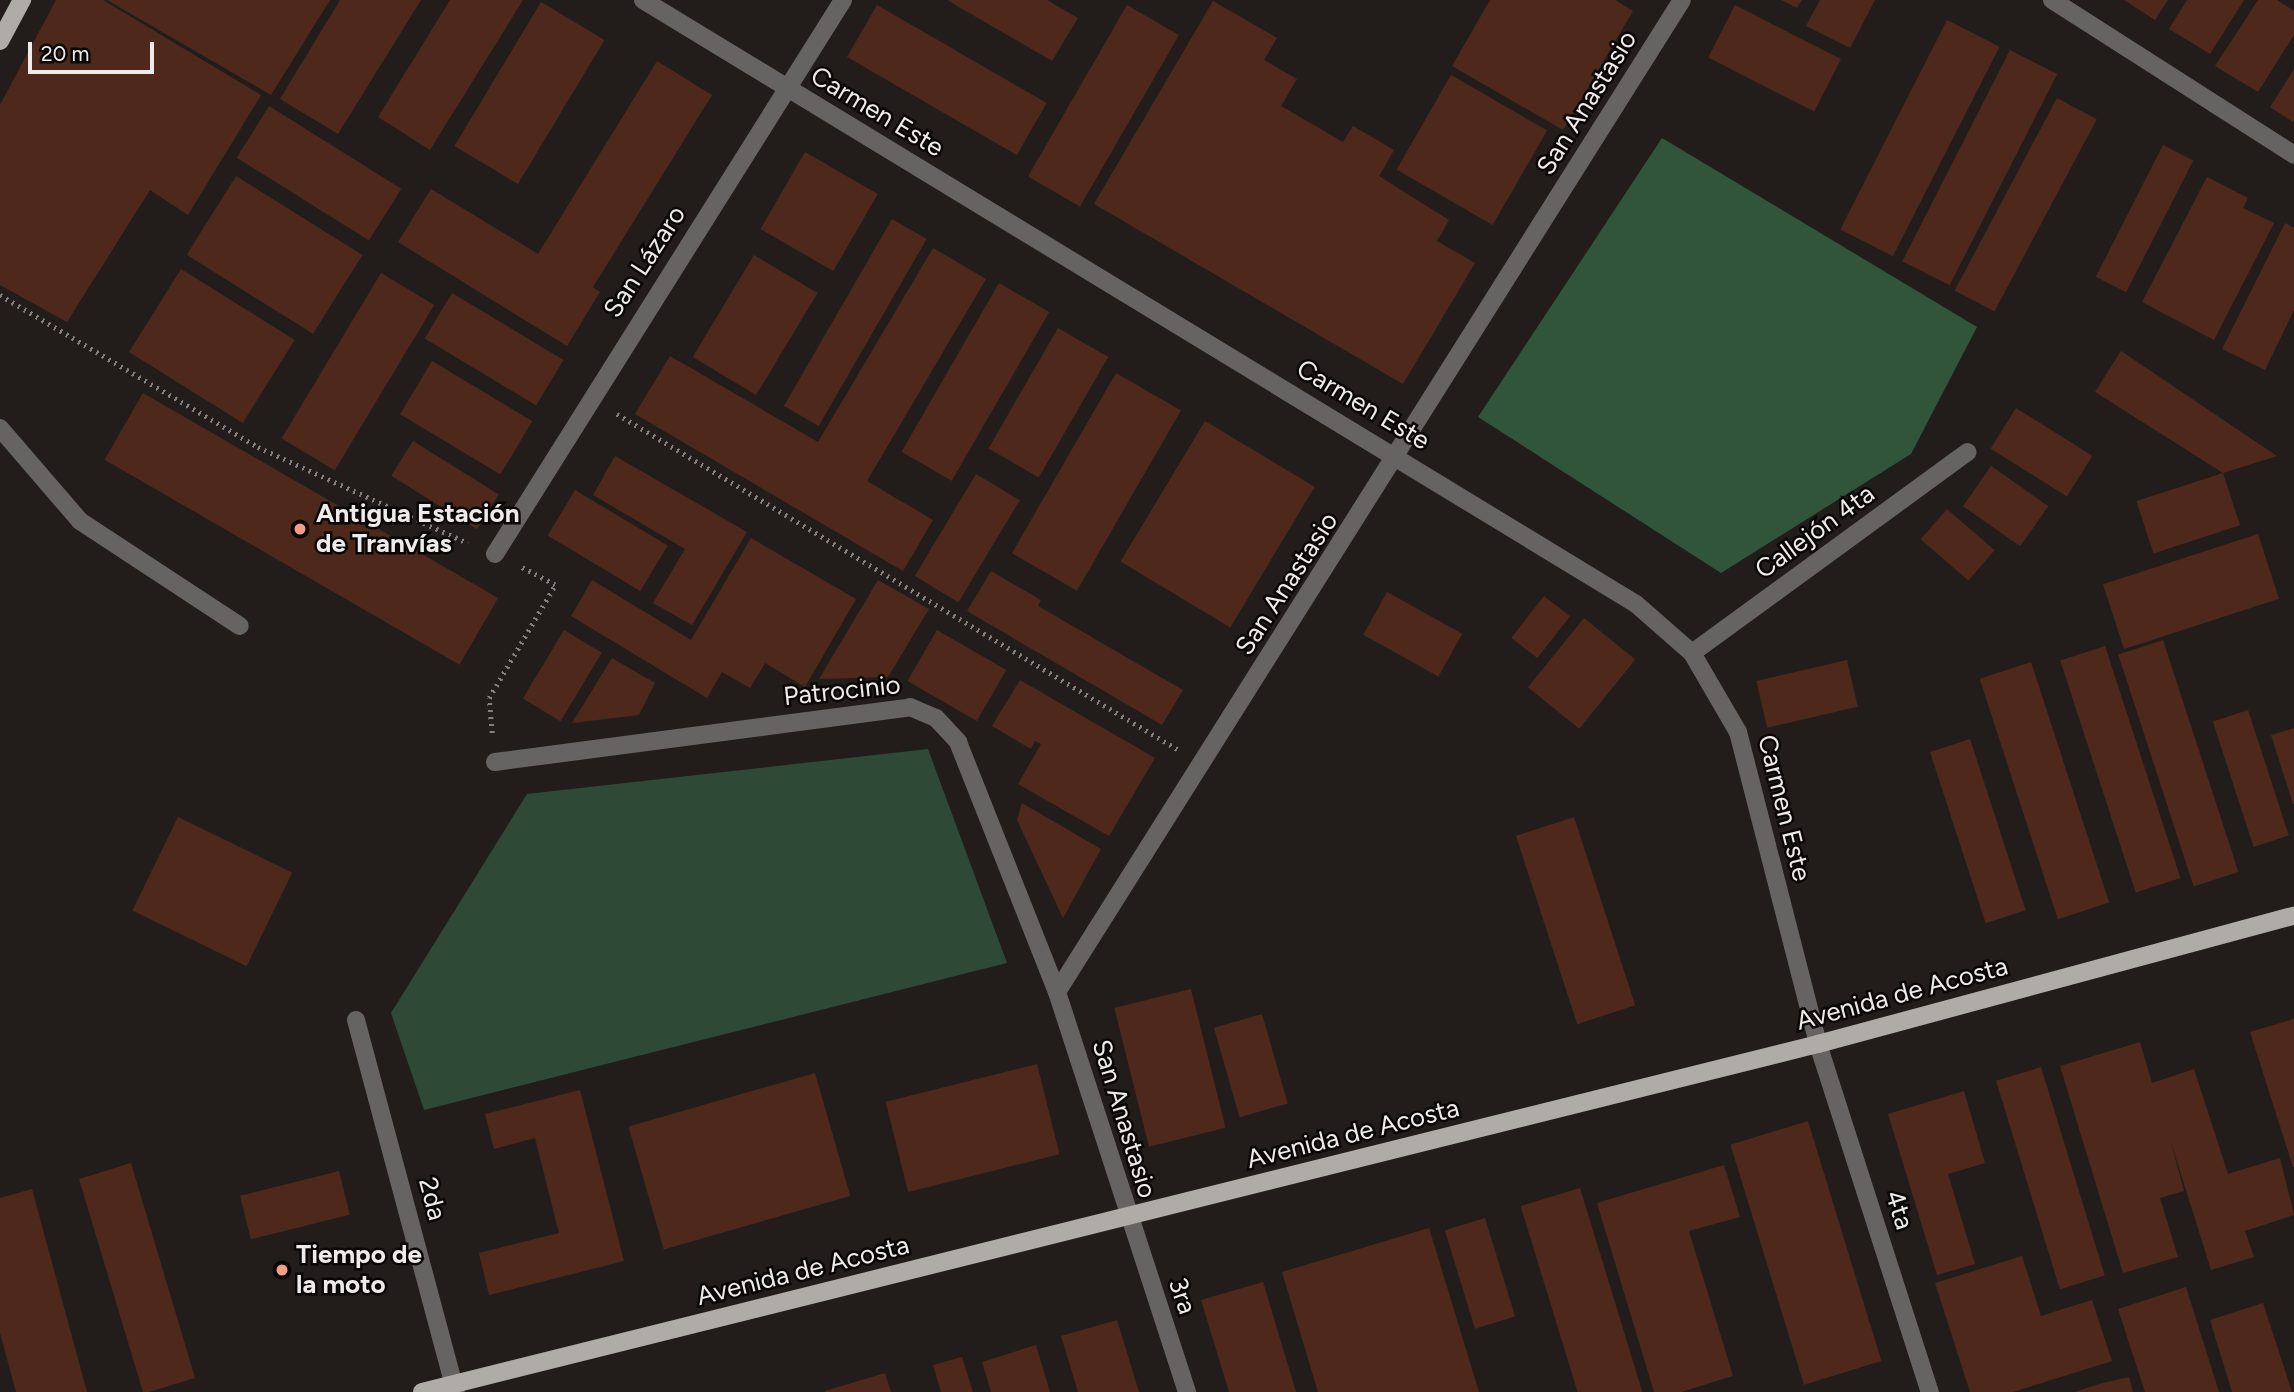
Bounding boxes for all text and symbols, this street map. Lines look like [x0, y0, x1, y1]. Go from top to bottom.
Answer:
street label: San Anastasio [1530, 25, 1644, 181]
scale bar [32, 28, 158, 72]
text: 20 m [41, 41, 89, 66]
street label: Carmen Este [805, 60, 949, 164]
street label: San Lázaro [597, 200, 693, 324]
street label: Carmen Este [1291, 353, 1435, 457]
street label: Callejón 4ta [1749, 478, 1881, 586]
place label: Antigua Estación de Tranvías [316, 498, 519, 560]
street label: San Anastasio [1229, 507, 1345, 661]
marker: Antigua Estación de Tranvías [290, 519, 310, 539]
street label: Patrocinio [782, 669, 902, 713]
street label: Carmen Este [1751, 732, 1817, 884]
street label: Avenida de Acosta [1793, 951, 2011, 1037]
street label: San Anastasio [1085, 1036, 1163, 1202]
street label: Avenida de Acosta [1244, 1093, 1462, 1175]
street label: 2da [411, 1174, 453, 1224]
street label: 4ta [1878, 1187, 1920, 1233]
street label: Avenida de Acosta [694, 1230, 912, 1312]
place label: Tiempo de la moto [296, 1239, 422, 1300]
marker: Tiempo de la moto [274, 1262, 290, 1278]
street label: 3ra [1161, 1274, 1203, 1318]

